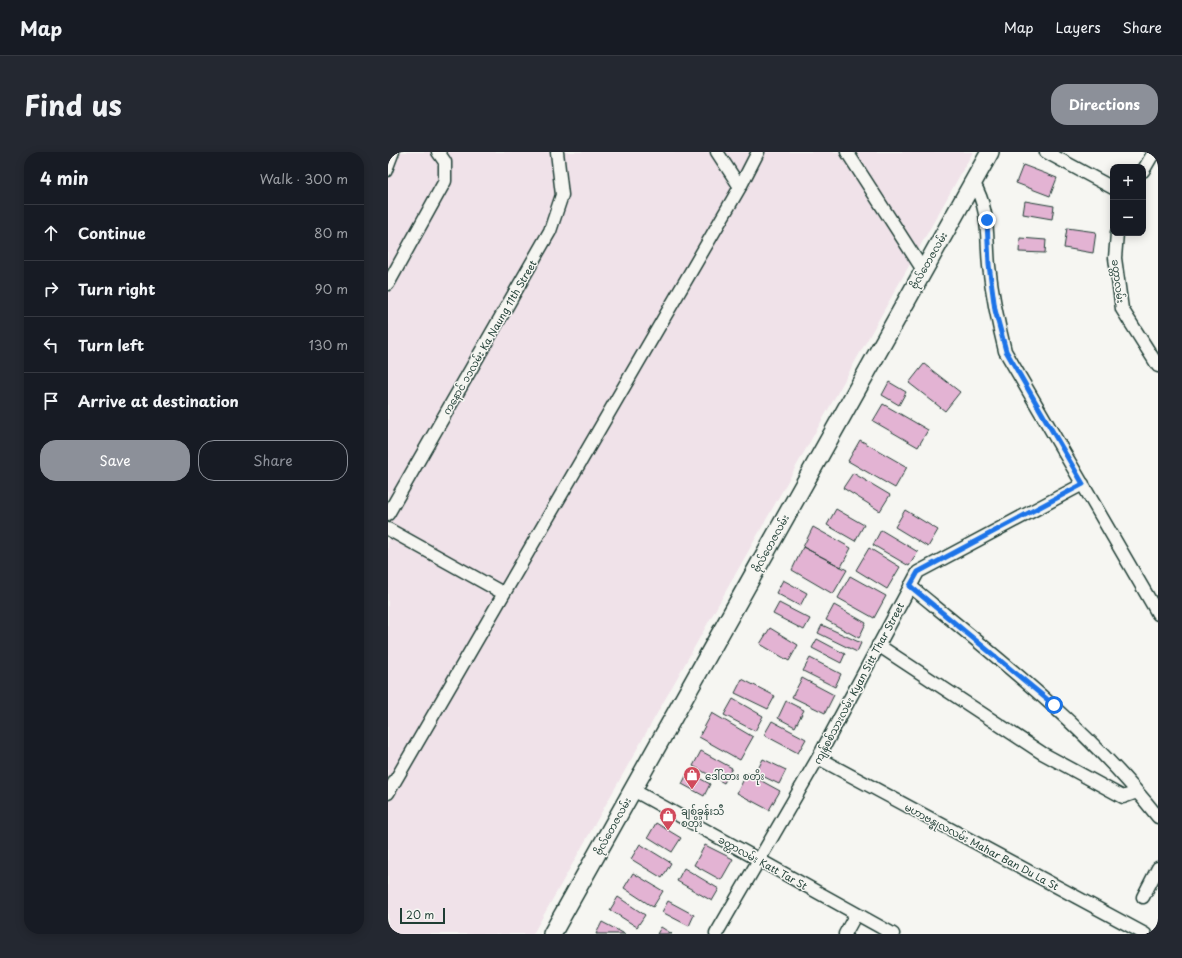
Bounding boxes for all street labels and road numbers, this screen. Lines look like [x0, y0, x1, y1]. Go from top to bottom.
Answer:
street label: ဗိုလ်တေဇလမ်း [906, 229, 952, 292]
street label: ကနောင် ၁၁လမ်း Ka Naung 11th Street [438, 257, 541, 418]
street label: ခတ္တာလမ်း [1107, 258, 1129, 304]
street label: ဗိုလ်တေဇလမ်း [748, 511, 794, 575]
street label: ကျန်စစ်သားလမ်း Kyan Sitt Thar Street [809, 600, 909, 767]
street label: ဗိုလ်တေဇလမ်း [590, 794, 636, 858]
street label: မဟာဗန္ဓုလလမ်း Mahar Ban Du La St [901, 799, 1062, 895]
street label: ခတ္တာလမ်း Katt Tar St [715, 831, 810, 894]

